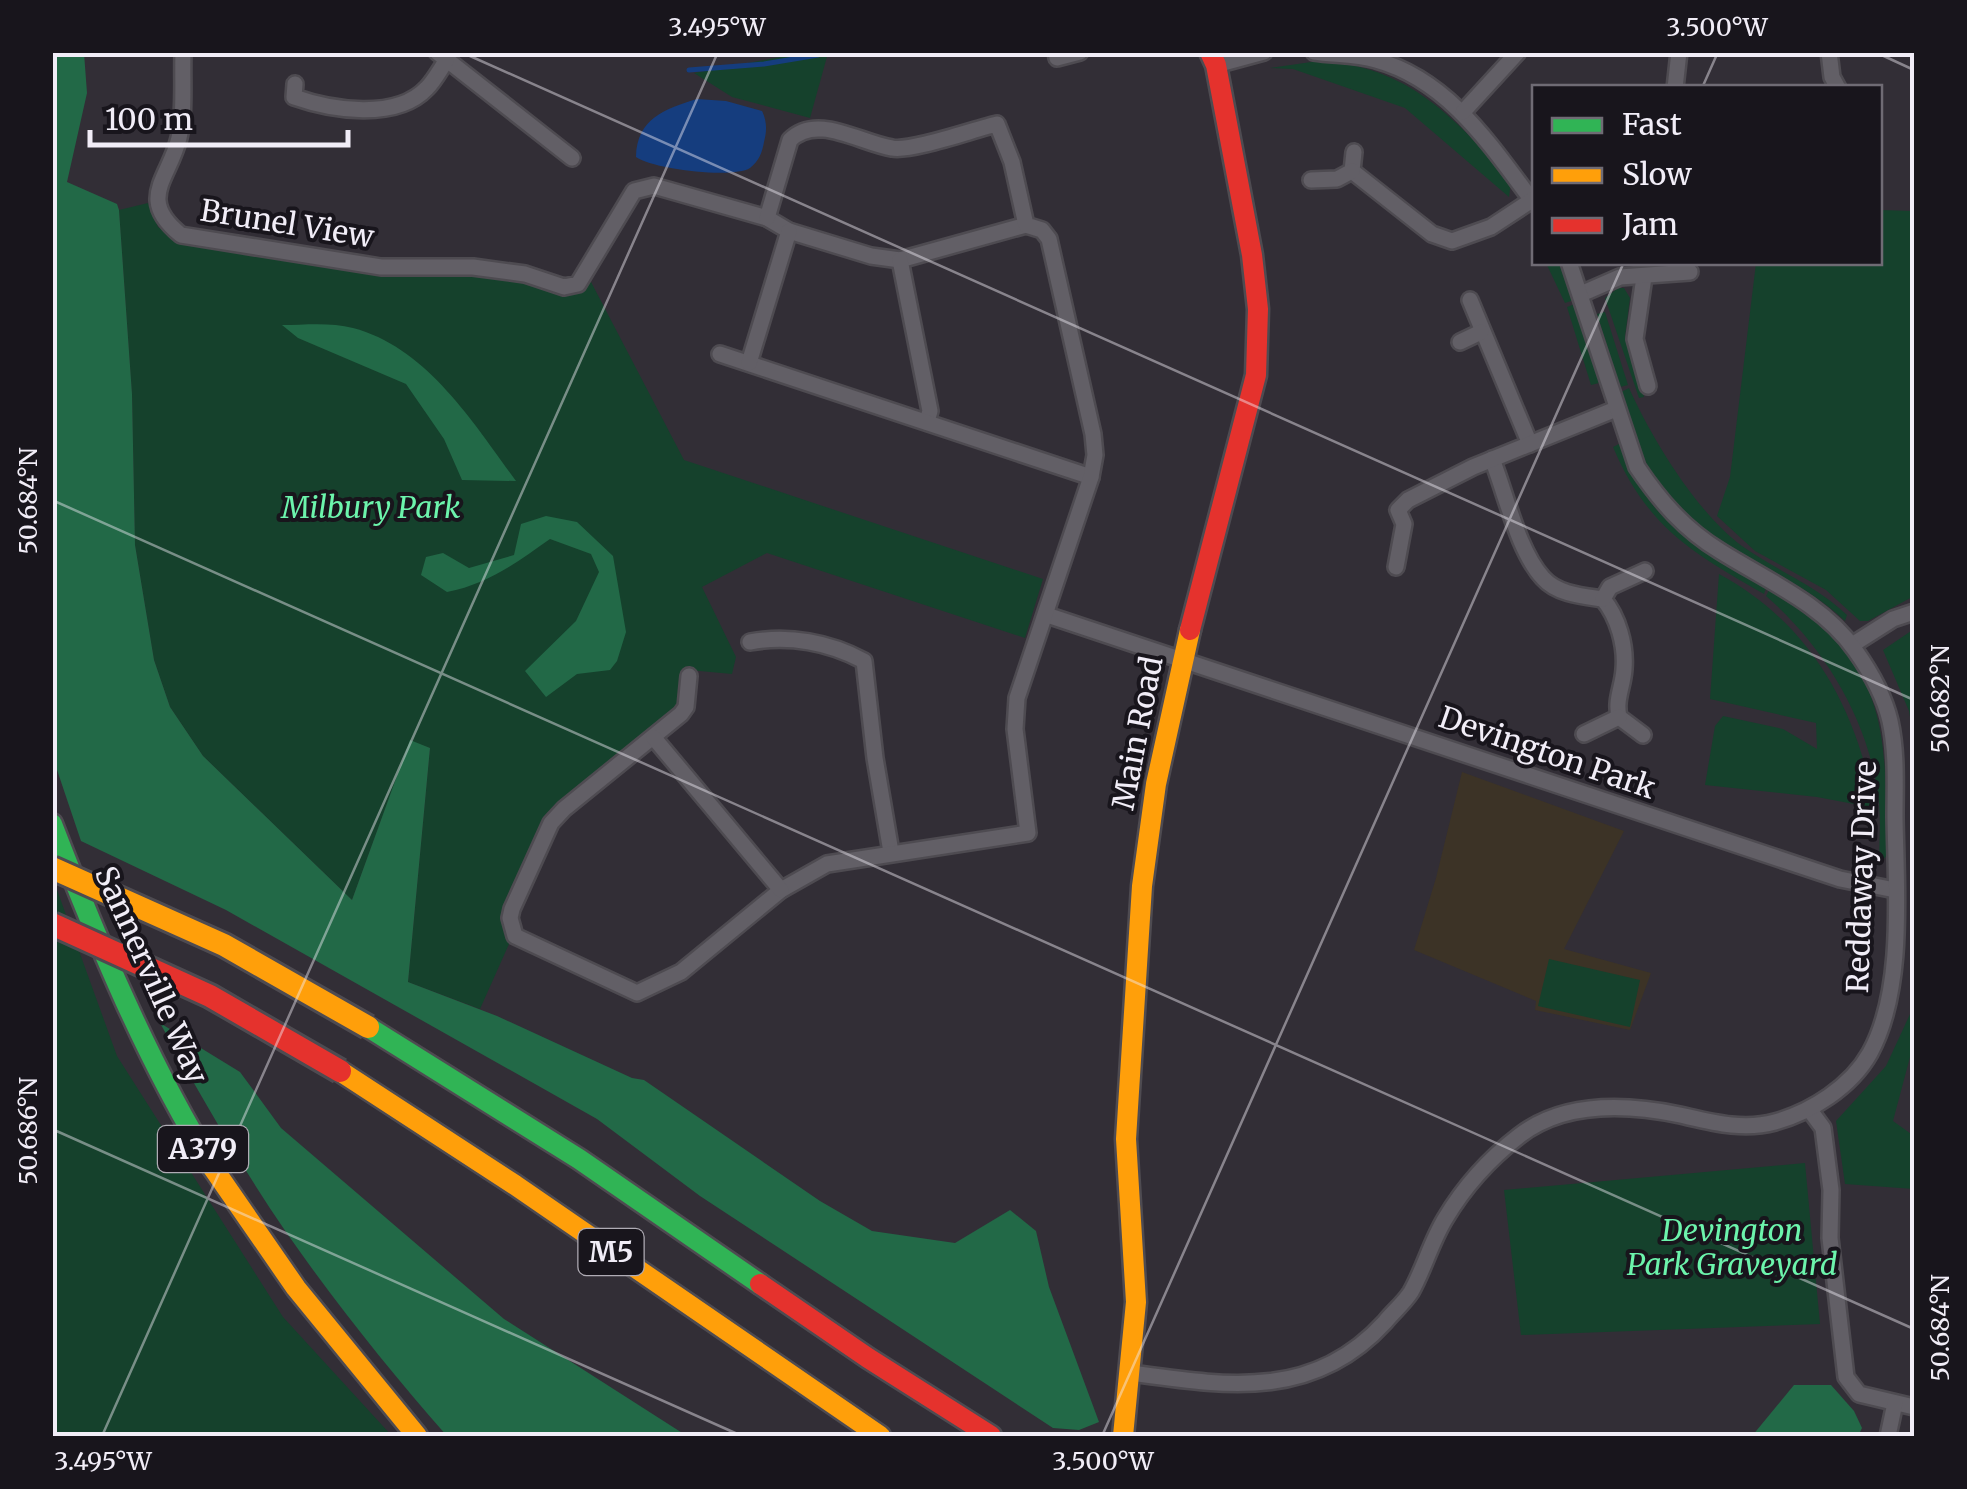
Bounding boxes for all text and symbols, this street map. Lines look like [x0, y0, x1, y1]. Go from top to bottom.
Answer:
text: 3.495°W [668, 11, 767, 43]
text: 3.500°W [1666, 11, 1769, 43]
scale bar [90, 85, 348, 147]
legend [1532, 85, 1882, 265]
text: 100 m [105, 100, 193, 138]
text: Fast [1622, 105, 1682, 143]
text: Slow [1622, 155, 1692, 193]
street label: Brunel View [198, 191, 377, 256]
text: Jam [1621, 205, 1678, 243]
text: 50.684°N [12, 448, 44, 554]
park label: Milbury Park [279, 488, 461, 526]
text: 50.682°N [1924, 645, 1956, 753]
street label: Main Road [1104, 653, 1170, 813]
street label: Devington Park [1434, 697, 1660, 807]
street label: Reddaway Drive [1838, 760, 1884, 994]
street label: Sannerville Way [87, 860, 217, 1090]
text: 50.686°N [12, 1077, 44, 1185]
road number: A379 [158, 1126, 248, 1172]
park label: Devington Park Graveyard [1627, 1211, 1838, 1283]
road number: M5 [578, 1229, 644, 1275]
text: 50.684°N [1924, 1275, 1956, 1381]
text: 3.495°W [54, 1445, 153, 1477]
text: 3.500°W [1052, 1445, 1155, 1477]

